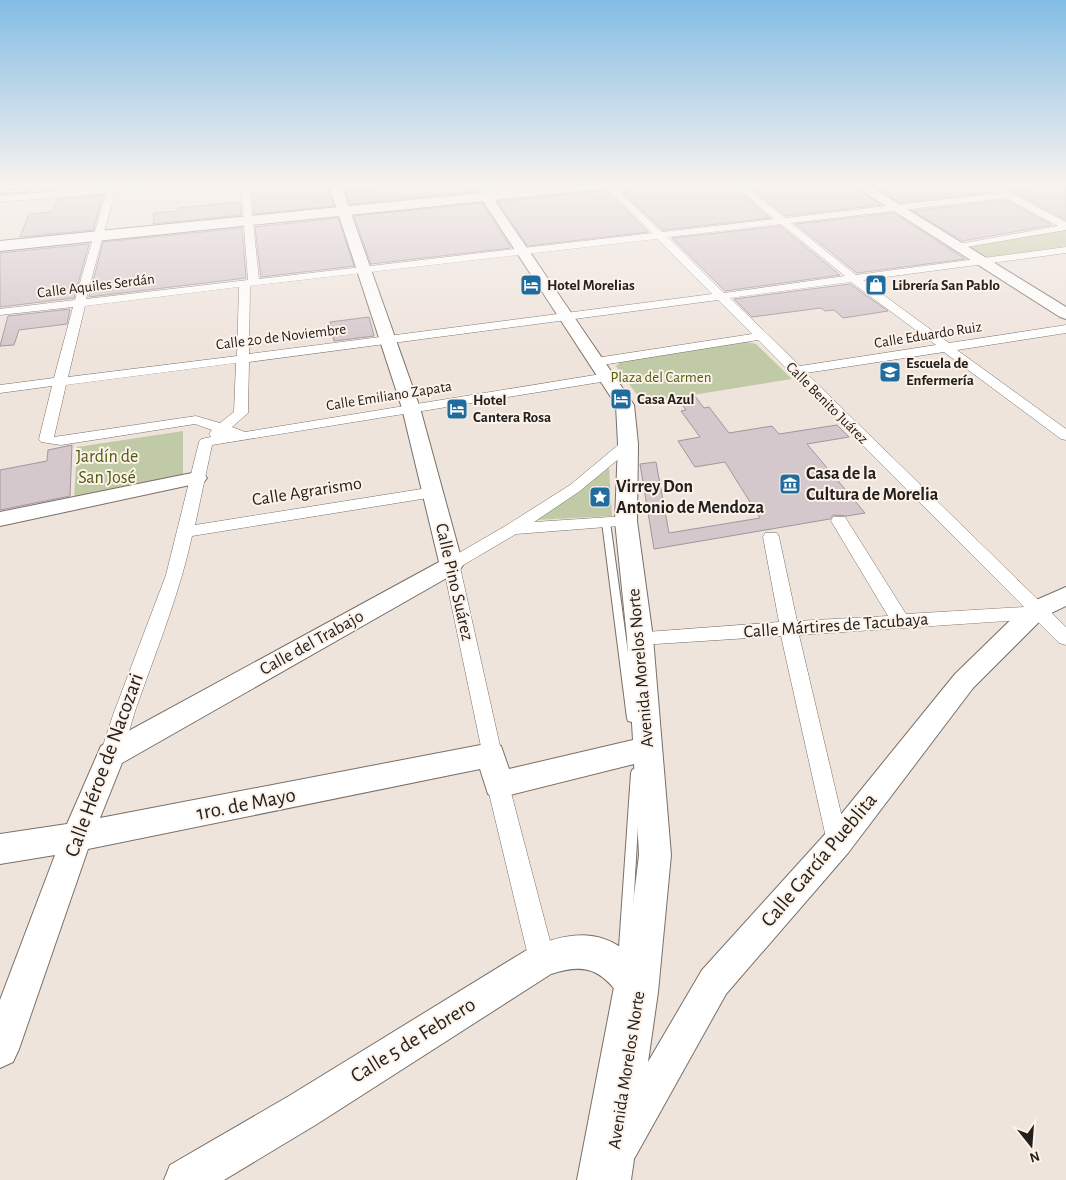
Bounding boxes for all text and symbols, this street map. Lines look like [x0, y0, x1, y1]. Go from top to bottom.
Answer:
street label: Calle Aquiles Serdán [36, 271, 156, 301]
hotel icon: Hotel Morelias [519, 273, 543, 297]
shop icon: Librería San Pablo [864, 273, 888, 297]
place label: Hotel Morelias [547, 278, 635, 293]
place label: Librería San Pablo [892, 278, 1000, 293]
street label: Calle Eduardo Ruiz [873, 319, 983, 351]
street label: Calle 20 de Noviembre [215, 322, 347, 352]
place label: Escuela de Enfermería [906, 356, 974, 388]
street label: Calle Benito Juárez [783, 359, 871, 447]
school or university icon: Escuela de Enfermería [878, 360, 902, 384]
park label: Plaza del Carmen [611, 370, 711, 385]
street label: Calle Emiliano Zapata [325, 379, 453, 413]
hotel icon: Casa Azul [609, 387, 633, 411]
place label: Casa Azul [637, 392, 694, 407]
place label: Hotel Cantera Rosa [473, 393, 551, 425]
hotel icon: Hotel Cantera Rosa [445, 397, 469, 421]
park label: Jardín de San José [76, 448, 138, 487]
place label: Casa de la Cultura de Morelia [806, 465, 939, 504]
museum icon: Casa de la Cultura de Morelia [778, 472, 802, 496]
street label: Calle Agrarismo [251, 474, 363, 510]
place label: Virrey Don Antonio de Mendoza [616, 478, 764, 517]
place icon: Virrey Don Antonio de Mendoza [588, 485, 612, 509]
street label: Calle Pino Suárez [432, 522, 476, 642]
street label: Avenida Morelos Norte [625, 588, 657, 748]
street label: Calle del Trabajo [257, 607, 367, 679]
street label: Calle Mártires de Tacubaya [743, 611, 929, 641]
street label: Calle Héroe de Nacozari [61, 670, 147, 860]
street label: 1ro. de Mayo [195, 784, 297, 824]
street label: Calle García Pueblita [757, 789, 881, 931]
street label: Avenida Morelos Norte [606, 990, 648, 1150]
street label: Calle 5 de Febrero [347, 993, 479, 1087]
north arrow [1006, 1120, 1056, 1170]
text: N [1028, 1148, 1041, 1165]

